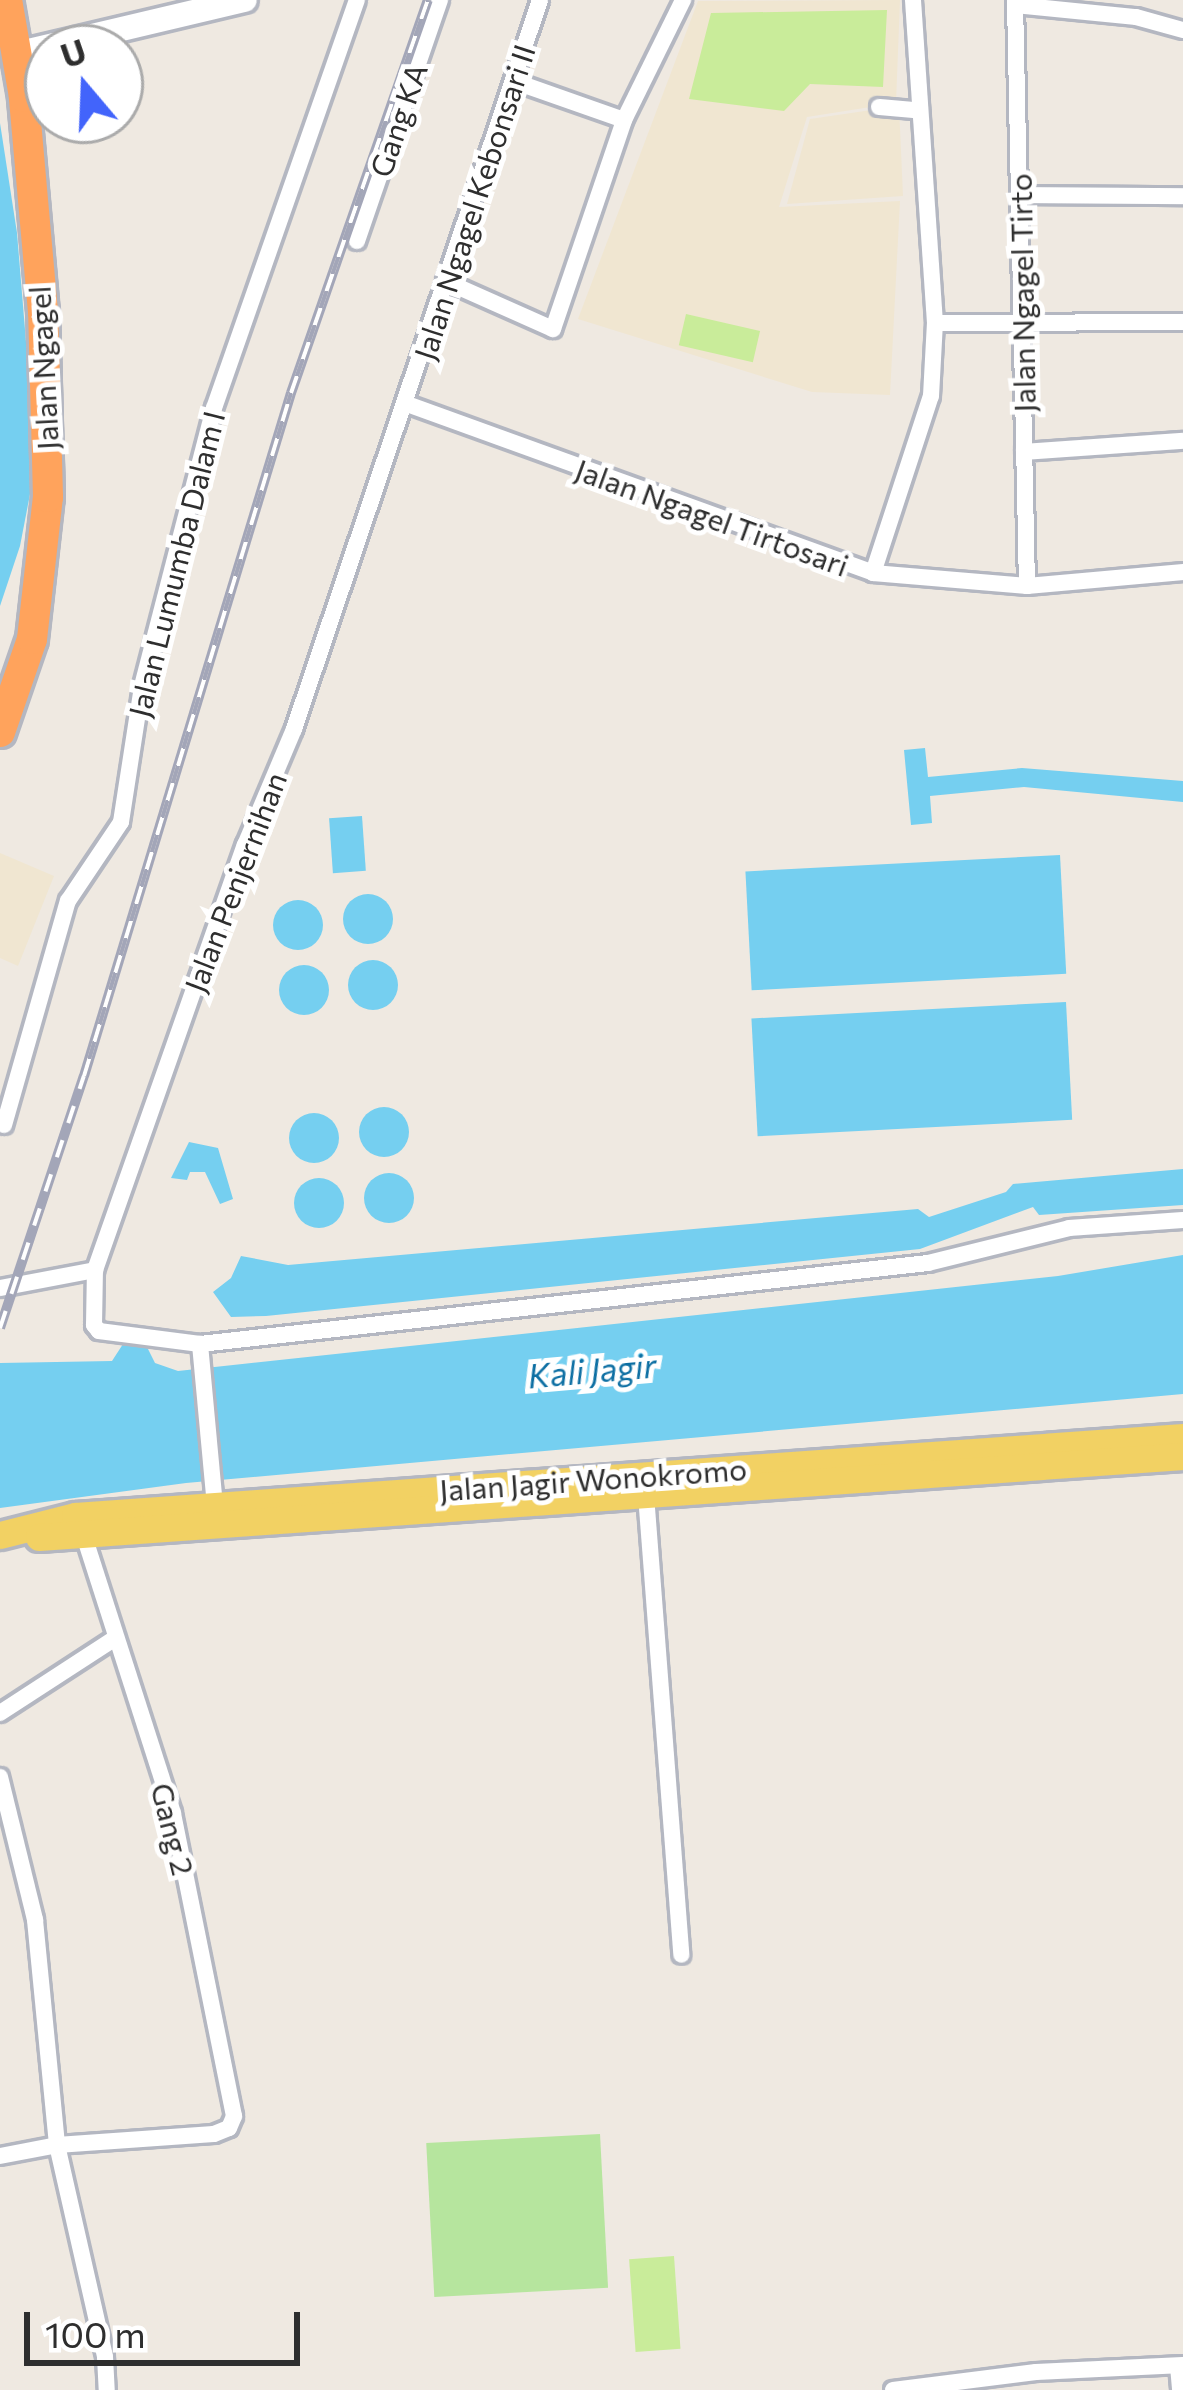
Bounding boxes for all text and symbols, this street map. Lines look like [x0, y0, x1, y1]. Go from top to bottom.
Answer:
north arrow [24, 24, 144, 144]
text: U [55, 29, 91, 76]
street label: Jalan Ngagel Kebonsari II [406, 40, 542, 364]
street label: Gang KA [362, 58, 434, 182]
street label: Jalan Ngagel Tirto [1002, 173, 1042, 413]
street label: Jalan Ngagel [21, 285, 65, 451]
street label: Jalan Lumumba Dalam I [121, 407, 231, 721]
street label: Jalan Ngagel Tirtosari [571, 451, 853, 583]
street label: Jalan Penjernihan [177, 767, 293, 997]
water label: Kali Jagir [526, 1345, 658, 1395]
street label: Jalan Jagir Wonokromo [438, 1450, 748, 1508]
street label: Gang 2 [144, 1779, 202, 1879]
scale bar [30, 2288, 306, 2362]
text: 100 m [45, 2311, 146, 2355]

